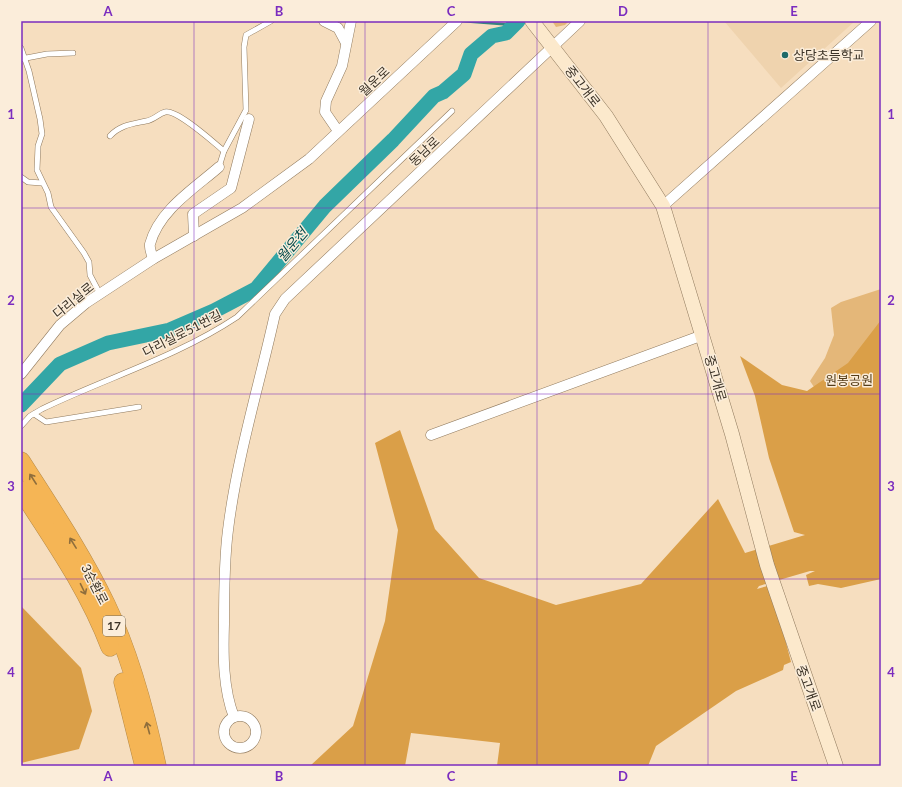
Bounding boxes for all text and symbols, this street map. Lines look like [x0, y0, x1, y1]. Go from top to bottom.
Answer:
text: A [102, 3, 113, 19]
text: B [275, 3, 284, 19]
text: C [447, 3, 456, 19]
text: D [618, 3, 628, 19]
text: E [790, 3, 798, 19]
place label: 상당초등학교 [793, 47, 865, 63]
marker: 상당초등학교 [780, 50, 790, 60]
street label: 중고개로 [562, 62, 604, 110]
street label: 월운로 [355, 63, 393, 99]
text: 1 [7, 106, 15, 122]
text: 1 [887, 106, 895, 122]
street label: 동남로 [405, 133, 443, 169]
water label: 월운천 [273, 224, 311, 265]
street label: 다리실로 [49, 279, 97, 321]
text: 2 [7, 292, 15, 308]
text: 2 [887, 292, 895, 308]
street label: 다리실로51번길 [140, 306, 224, 360]
street label: 중고개로 [702, 353, 730, 403]
park label: 원봉공원 [825, 372, 873, 388]
one-way arrow [29, 474, 37, 485]
text: 3 [7, 478, 15, 494]
text: 3 [887, 478, 895, 494]
one-way arrow [69, 538, 77, 549]
street label: 3순환로 [78, 561, 112, 607]
one-way arrow [80, 582, 87, 594]
road number: 17 [103, 616, 125, 636]
street label: 중고개로 [793, 663, 825, 713]
text: 4 [7, 664, 15, 680]
text: 4 [887, 664, 895, 680]
one-way arrow [144, 722, 152, 735]
text: A [102, 768, 113, 784]
text: B [275, 768, 284, 784]
text: C [447, 768, 456, 784]
text: D [618, 768, 628, 784]
text: E [790, 768, 798, 784]

